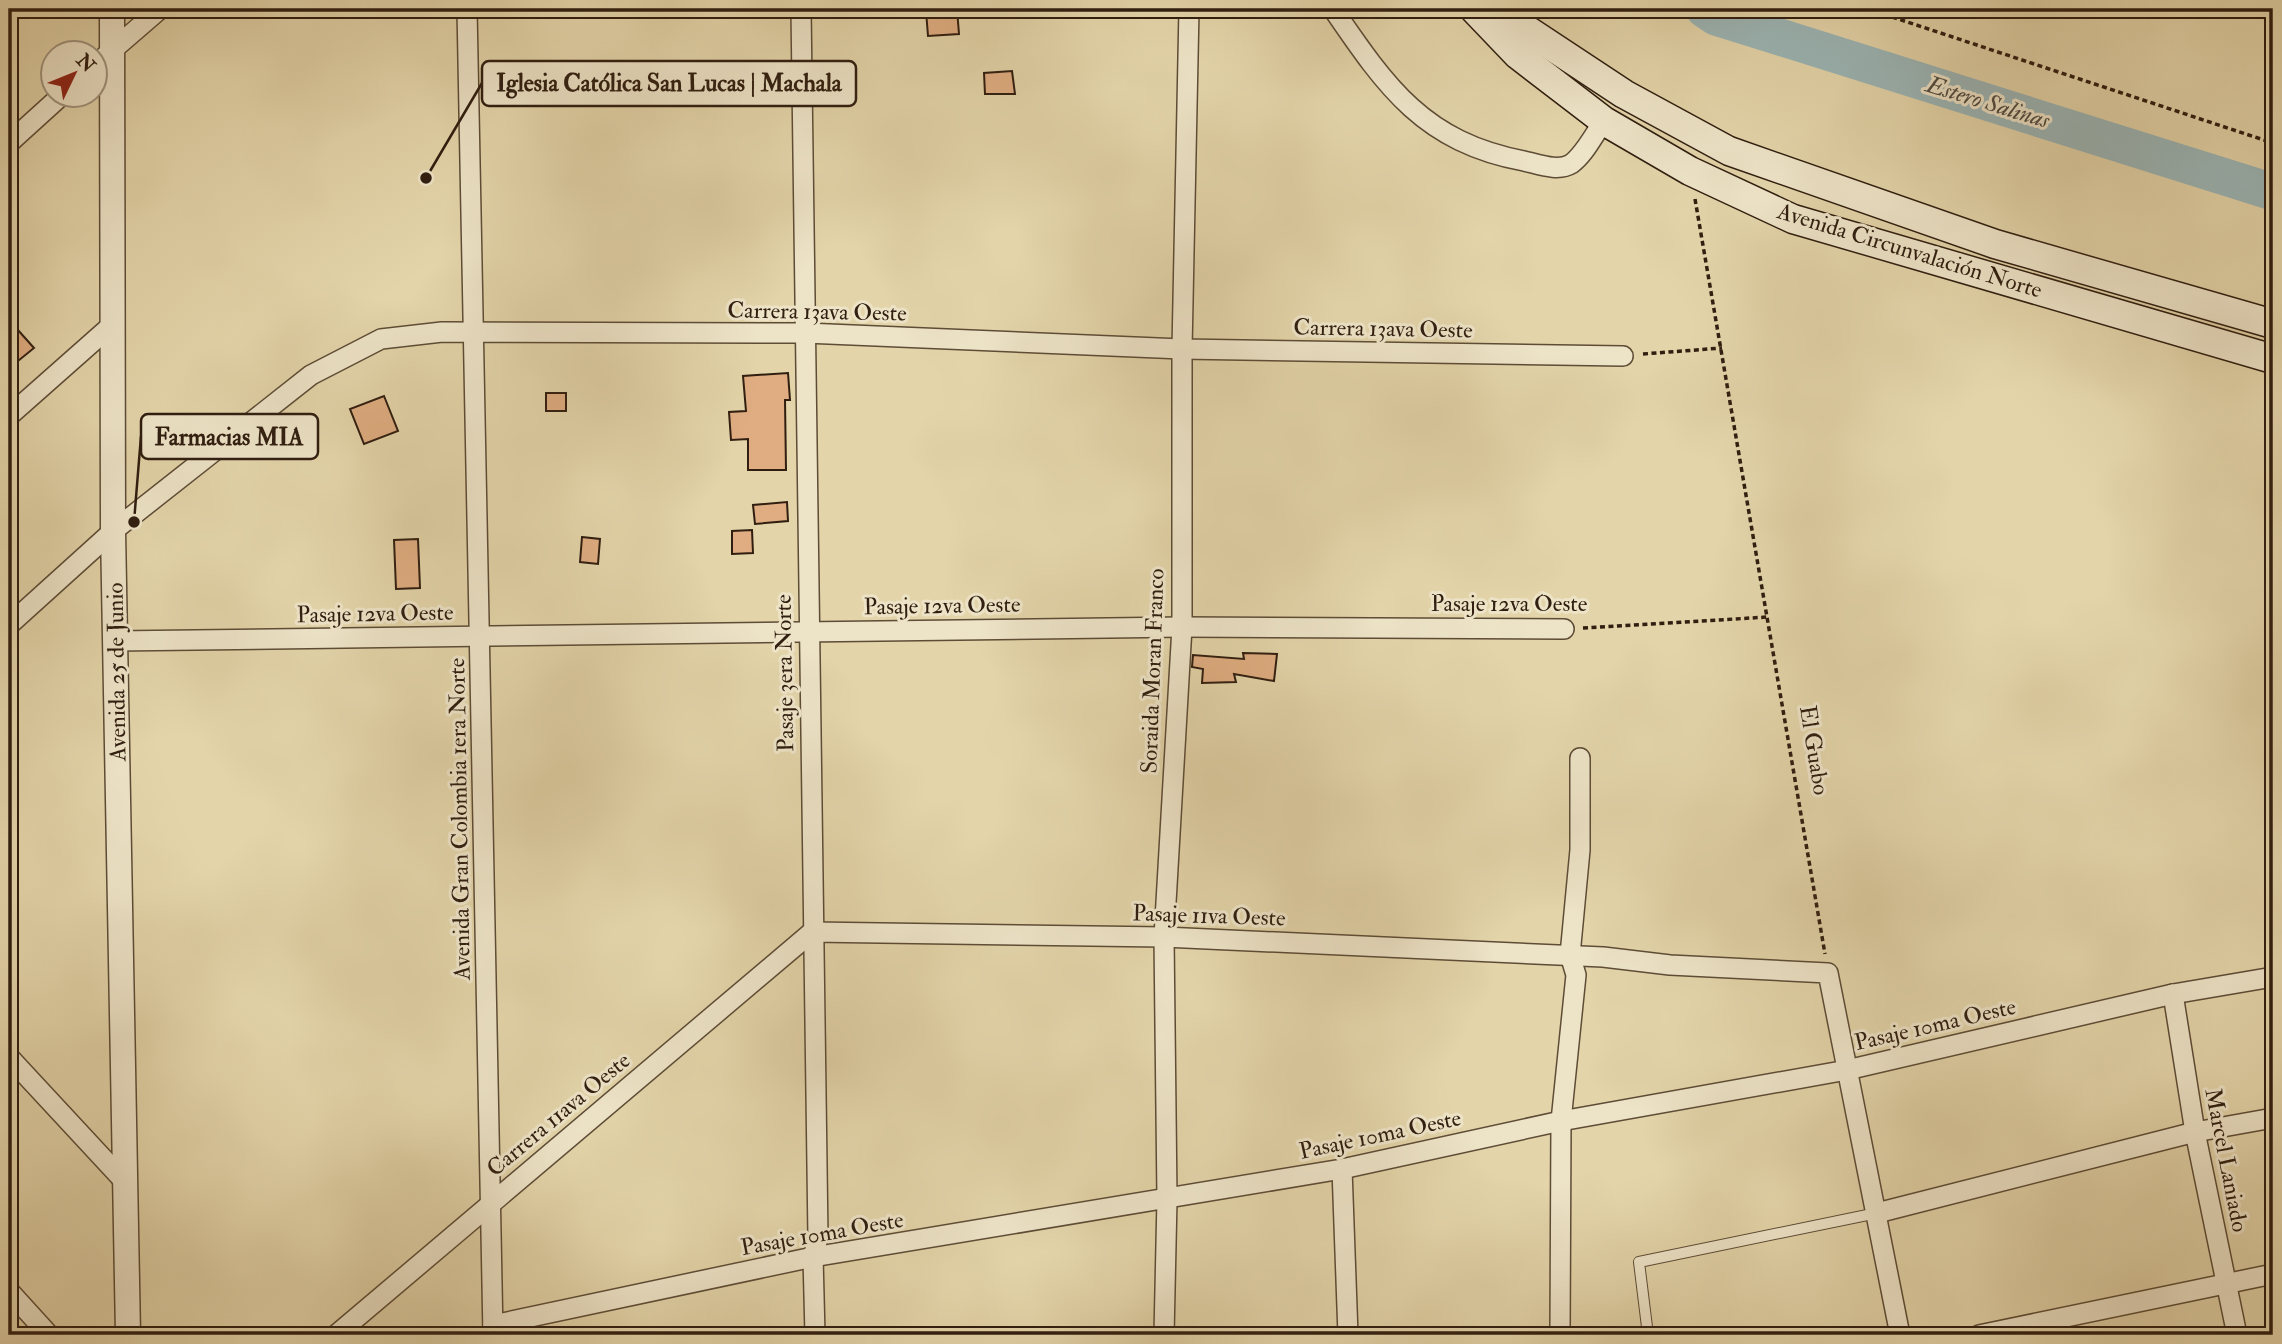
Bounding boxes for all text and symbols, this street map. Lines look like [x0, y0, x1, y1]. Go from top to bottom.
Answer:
north arrow [38, 38, 108, 108]
text: N [70, 48, 101, 78]
callout: Iglesia Católica San Lucas | Machala [482, 61, 856, 106]
text: Iglesia Católica San Lucas | Machala [496, 68, 843, 99]
water label: Estero Salinas [1920, 68, 2054, 136]
street label: Avenida Circunvalación Norte [1773, 196, 2046, 305]
street label: Carrera 13ava Oeste [727, 295, 907, 328]
street label: Carrera 13ava Oeste [1293, 312, 1473, 345]
callout: Farmacias MIA [141, 414, 318, 459]
text: Farmacias MIA [154, 422, 304, 453]
street label: Soraida Moran Franco [1134, 568, 1171, 774]
street label: Avenida 25 de Junio [100, 582, 133, 763]
street label: Pasaje 12va Oeste [1431, 589, 1588, 618]
street label: Pasaje 12va Oeste [863, 590, 1021, 621]
street label: Pasaje 3era Norte [769, 594, 800, 752]
street label: Pasaje 12va Oeste [296, 598, 454, 629]
street label: Avenida Gran Colombia 1era Norte [442, 657, 477, 981]
street label: El Guabo [1793, 703, 1836, 797]
street label: Pasaje 11va Oeste [1132, 898, 1286, 933]
street label: Pasaje 10ma Oeste [1852, 992, 2019, 1057]
street label: Carrera 11ava Oeste [481, 1046, 636, 1183]
street label: Marcel Laniado [2198, 1086, 2255, 1234]
street label: Pasaje 10ma Oeste [1296, 1103, 1464, 1166]
street label: Pasaje 10ma Oeste [738, 1205, 906, 1262]

